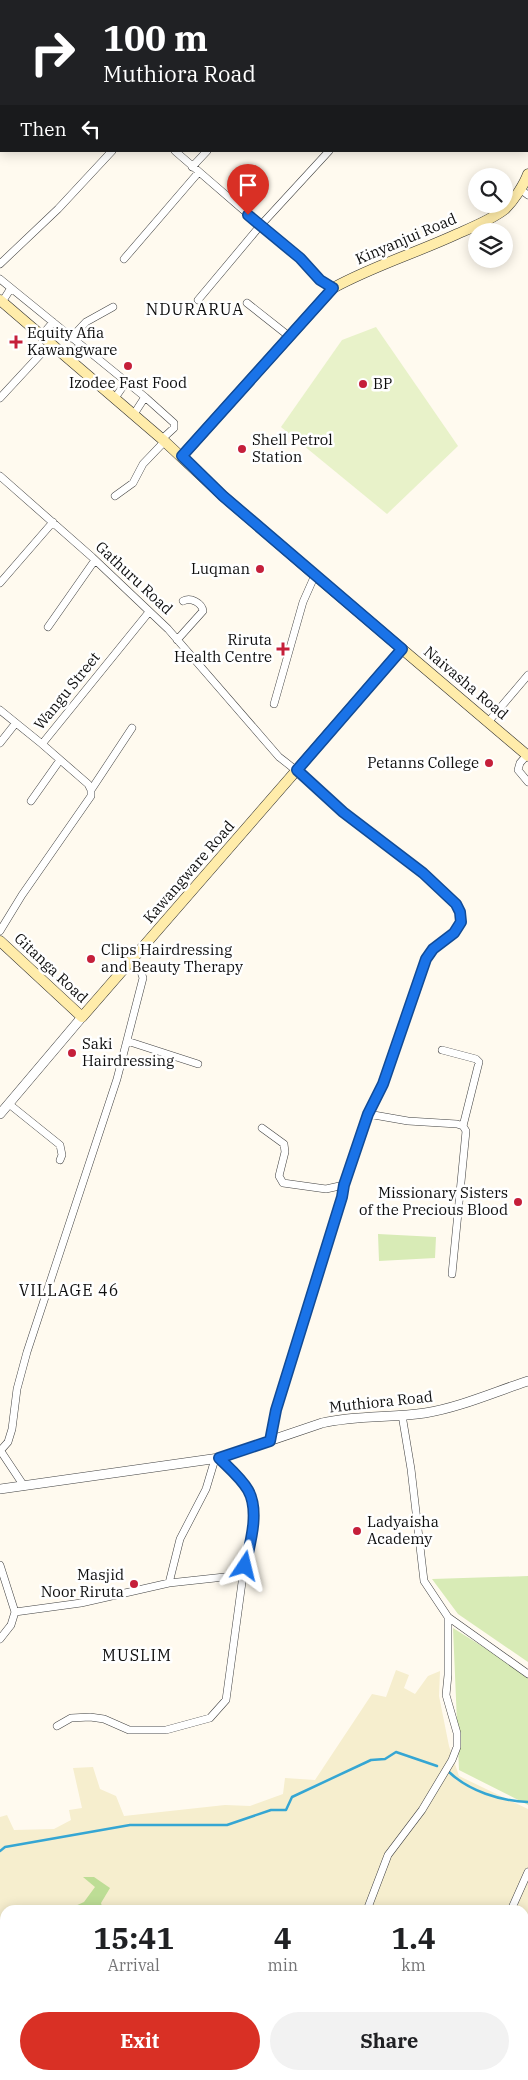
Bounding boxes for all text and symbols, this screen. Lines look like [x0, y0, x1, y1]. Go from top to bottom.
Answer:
text: 100 m [103, 15, 208, 61]
icon: right [20, 20, 85, 85]
text: Muthiora Road [103, 59, 256, 88]
icon: left [77, 115, 105, 143]
text: Then [20, 117, 67, 141]
pin [227, 164, 269, 215]
map controls [468, 168, 513, 268]
button: search [468, 168, 513, 213]
icon: arrive [234, 171, 262, 199]
street label: Kinyanjui Road [352, 209, 459, 268]
button: layers [468, 223, 513, 268]
district label: NDURARUA [146, 299, 244, 319]
place label: Equity Afia Kawangware [27, 323, 117, 359]
marker: Equity Afia Kawangware [9, 335, 23, 349]
marker: Izodee Fast Food [122, 360, 134, 372]
place label: Izodee Fast Food [69, 373, 187, 392]
place label: BP [373, 374, 392, 393]
marker: BP [357, 378, 369, 390]
place label: Shell Petrol Station [252, 430, 333, 466]
marker: Shell Petrol Station [236, 443, 248, 455]
street label: Gathuru Road [92, 537, 177, 618]
place label: Luqman [191, 559, 250, 578]
marker: Luqman [254, 563, 266, 575]
place label: Riruta Health Centre [174, 630, 272, 666]
marker: Riruta Health Centre [276, 642, 290, 656]
street label: Naivasha Road [420, 642, 513, 724]
street label: Wangu Street [30, 648, 104, 733]
place label: Petanns College [367, 753, 479, 772]
marker: Petanns College [483, 757, 495, 769]
street label: Kawangware Road [139, 817, 238, 927]
street label: Gitanga Road [10, 929, 92, 1007]
place label: Clips Hairdressing and Beauty Therapy [101, 940, 243, 976]
marker: Clips Hairdressing and Beauty Therapy [85, 953, 97, 965]
place label: Saki Hairdressing [82, 1034, 174, 1070]
marker: Saki Hairdressing [66, 1047, 78, 1059]
place label: Missionary Sisters of the Precious Blood [359, 1183, 508, 1219]
marker: Missionary Sisters of the Precious Blood [512, 1196, 524, 1208]
district label: VILLAGE 46 [19, 1280, 119, 1300]
street label: Muthiora Road [328, 1387, 434, 1416]
place label: Ladyaisha Academy [367, 1512, 439, 1548]
marker: Ladyaisha Academy [351, 1525, 363, 1537]
position arrow [218, 1539, 270, 1591]
place label: Masjid Noor Riruta [41, 1565, 124, 1601]
marker: Masjid Noor Riruta [128, 1578, 140, 1590]
district label: MUSLIM [102, 1645, 172, 1665]
text: 15:41 [93, 1918, 174, 1957]
text: 4 [274, 1918, 292, 1957]
text: 1.4 [391, 1918, 436, 1957]
text: Arrival [108, 1955, 160, 1975]
text: min [268, 1955, 298, 1975]
text: km [401, 1955, 426, 1975]
button: Exit [20, 2012, 260, 2070]
button: Share [270, 2012, 509, 2070]

